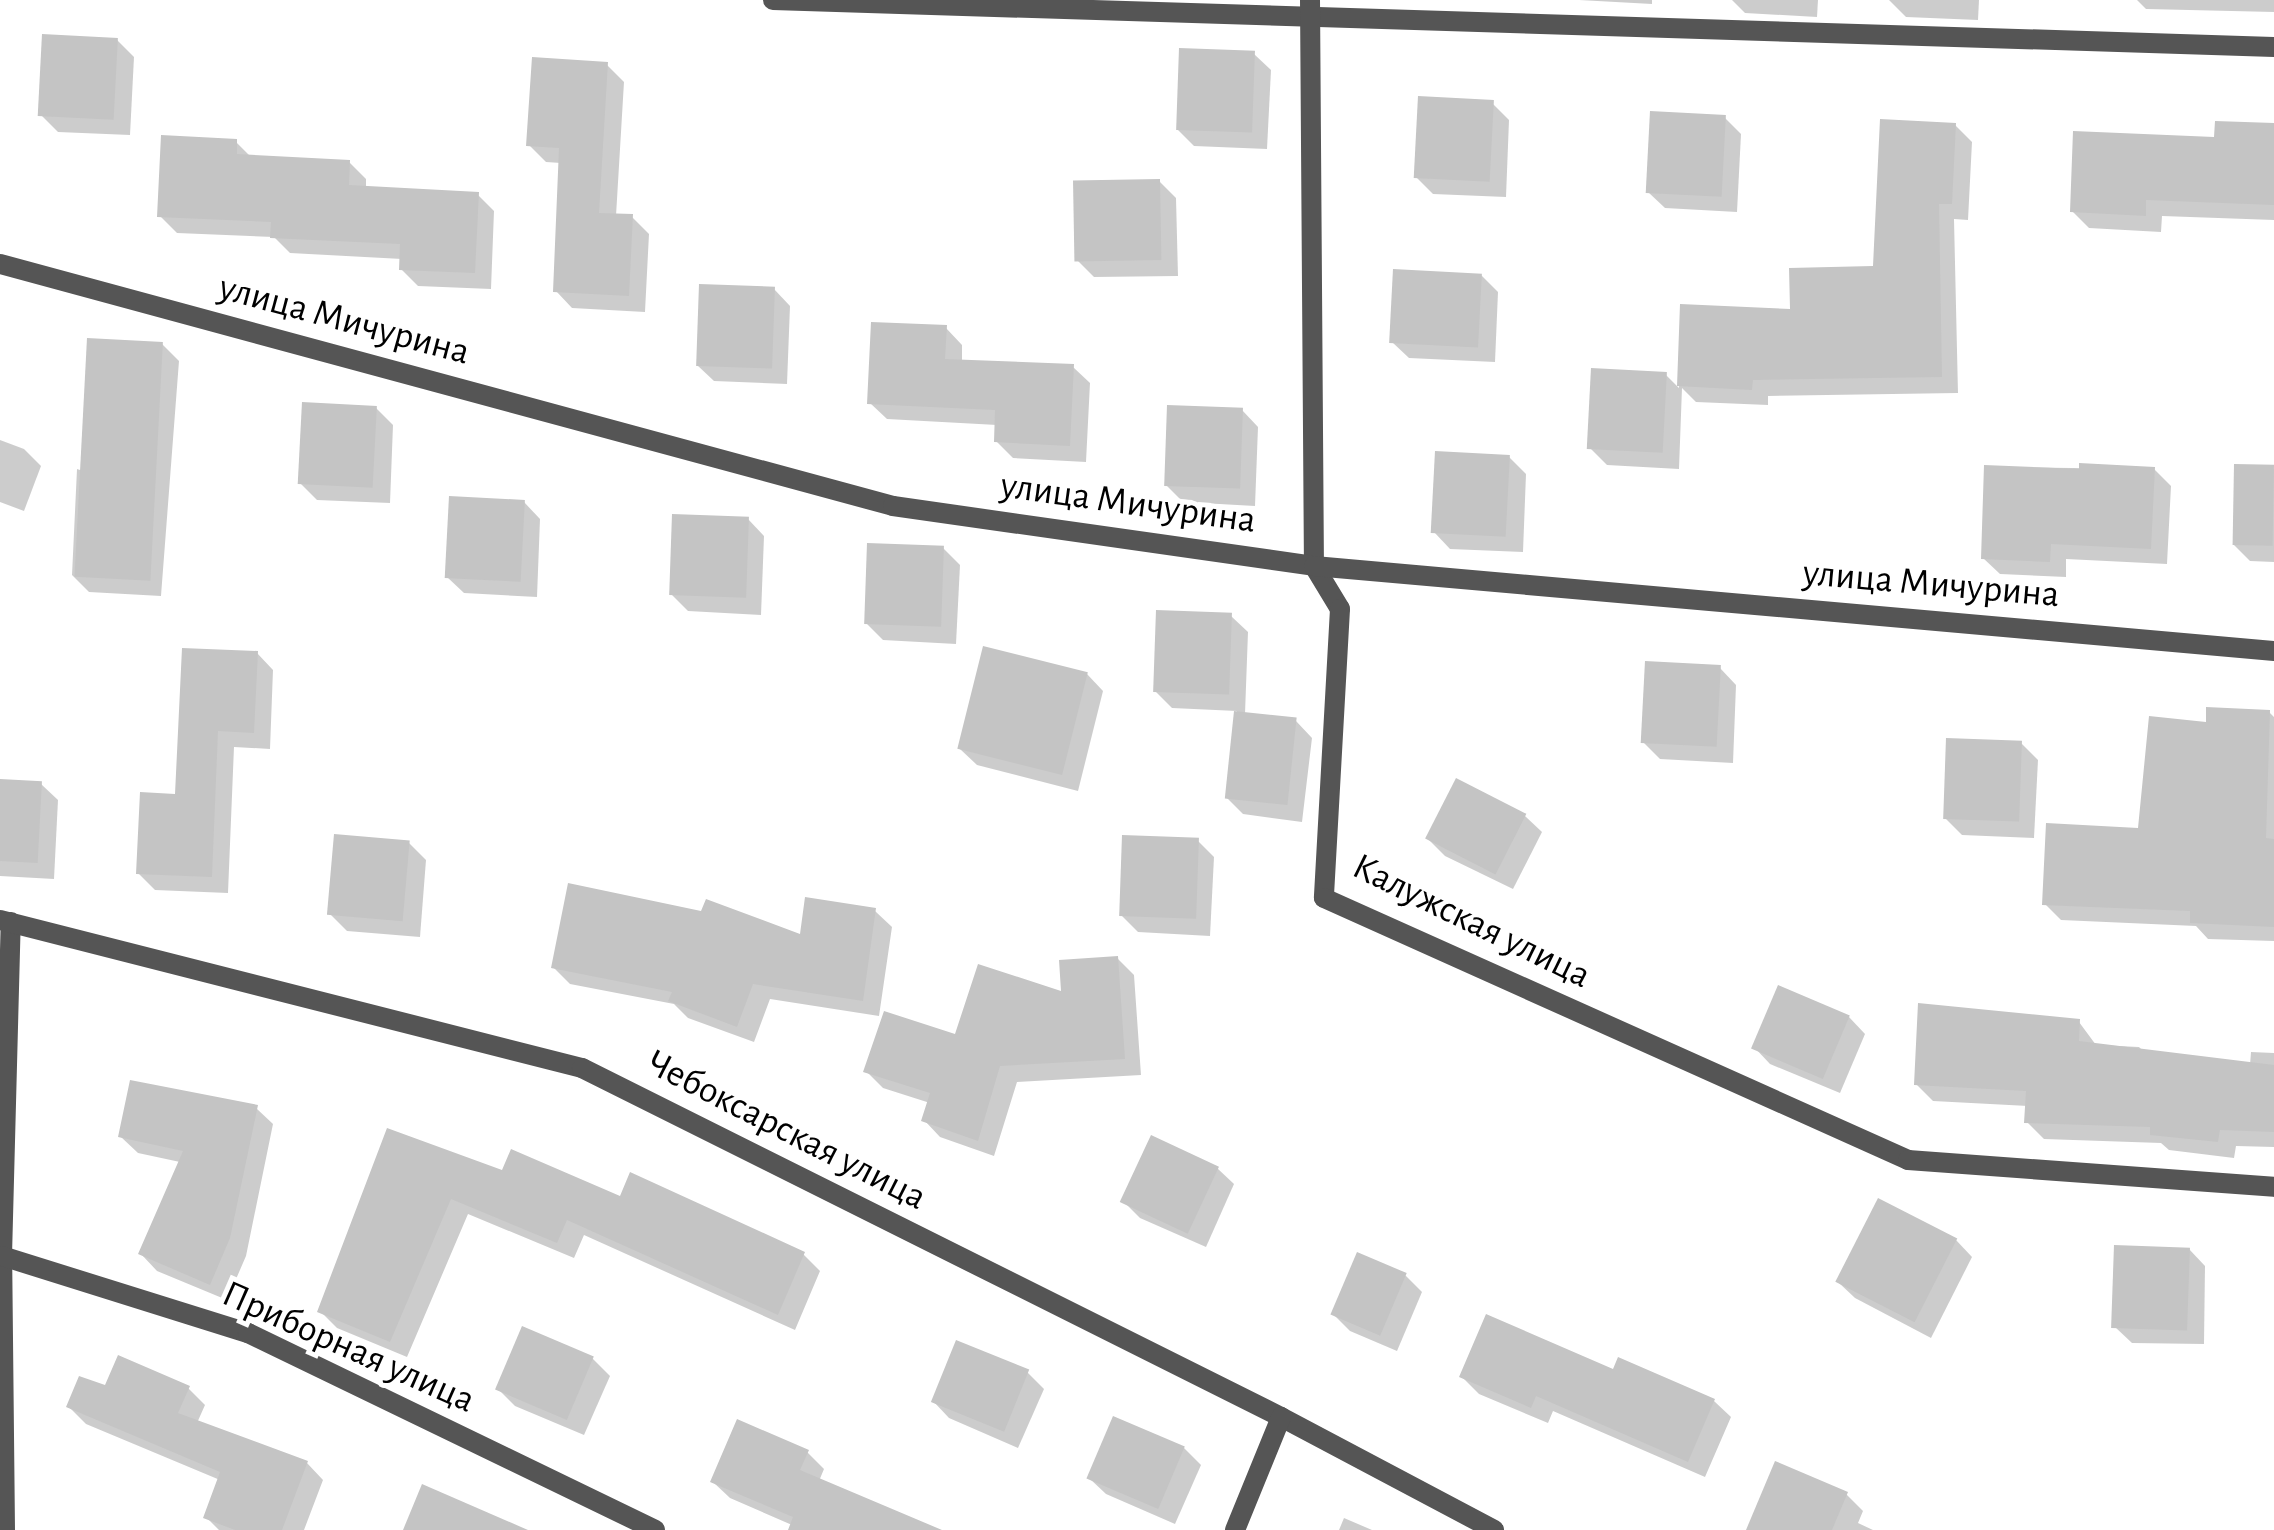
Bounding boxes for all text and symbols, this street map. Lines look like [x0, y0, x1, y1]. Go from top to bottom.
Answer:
street label: улица Мичурина [214, 266, 474, 376]
street label: улица Мичурина [997, 464, 1259, 544]
street label: улица Мичурина [1801, 551, 2061, 619]
street label: Калужская улица [1344, 845, 1598, 999]
street label: Чебоксарская улица [639, 1041, 933, 1221]
street label: Приборная улица [215, 1272, 481, 1424]

